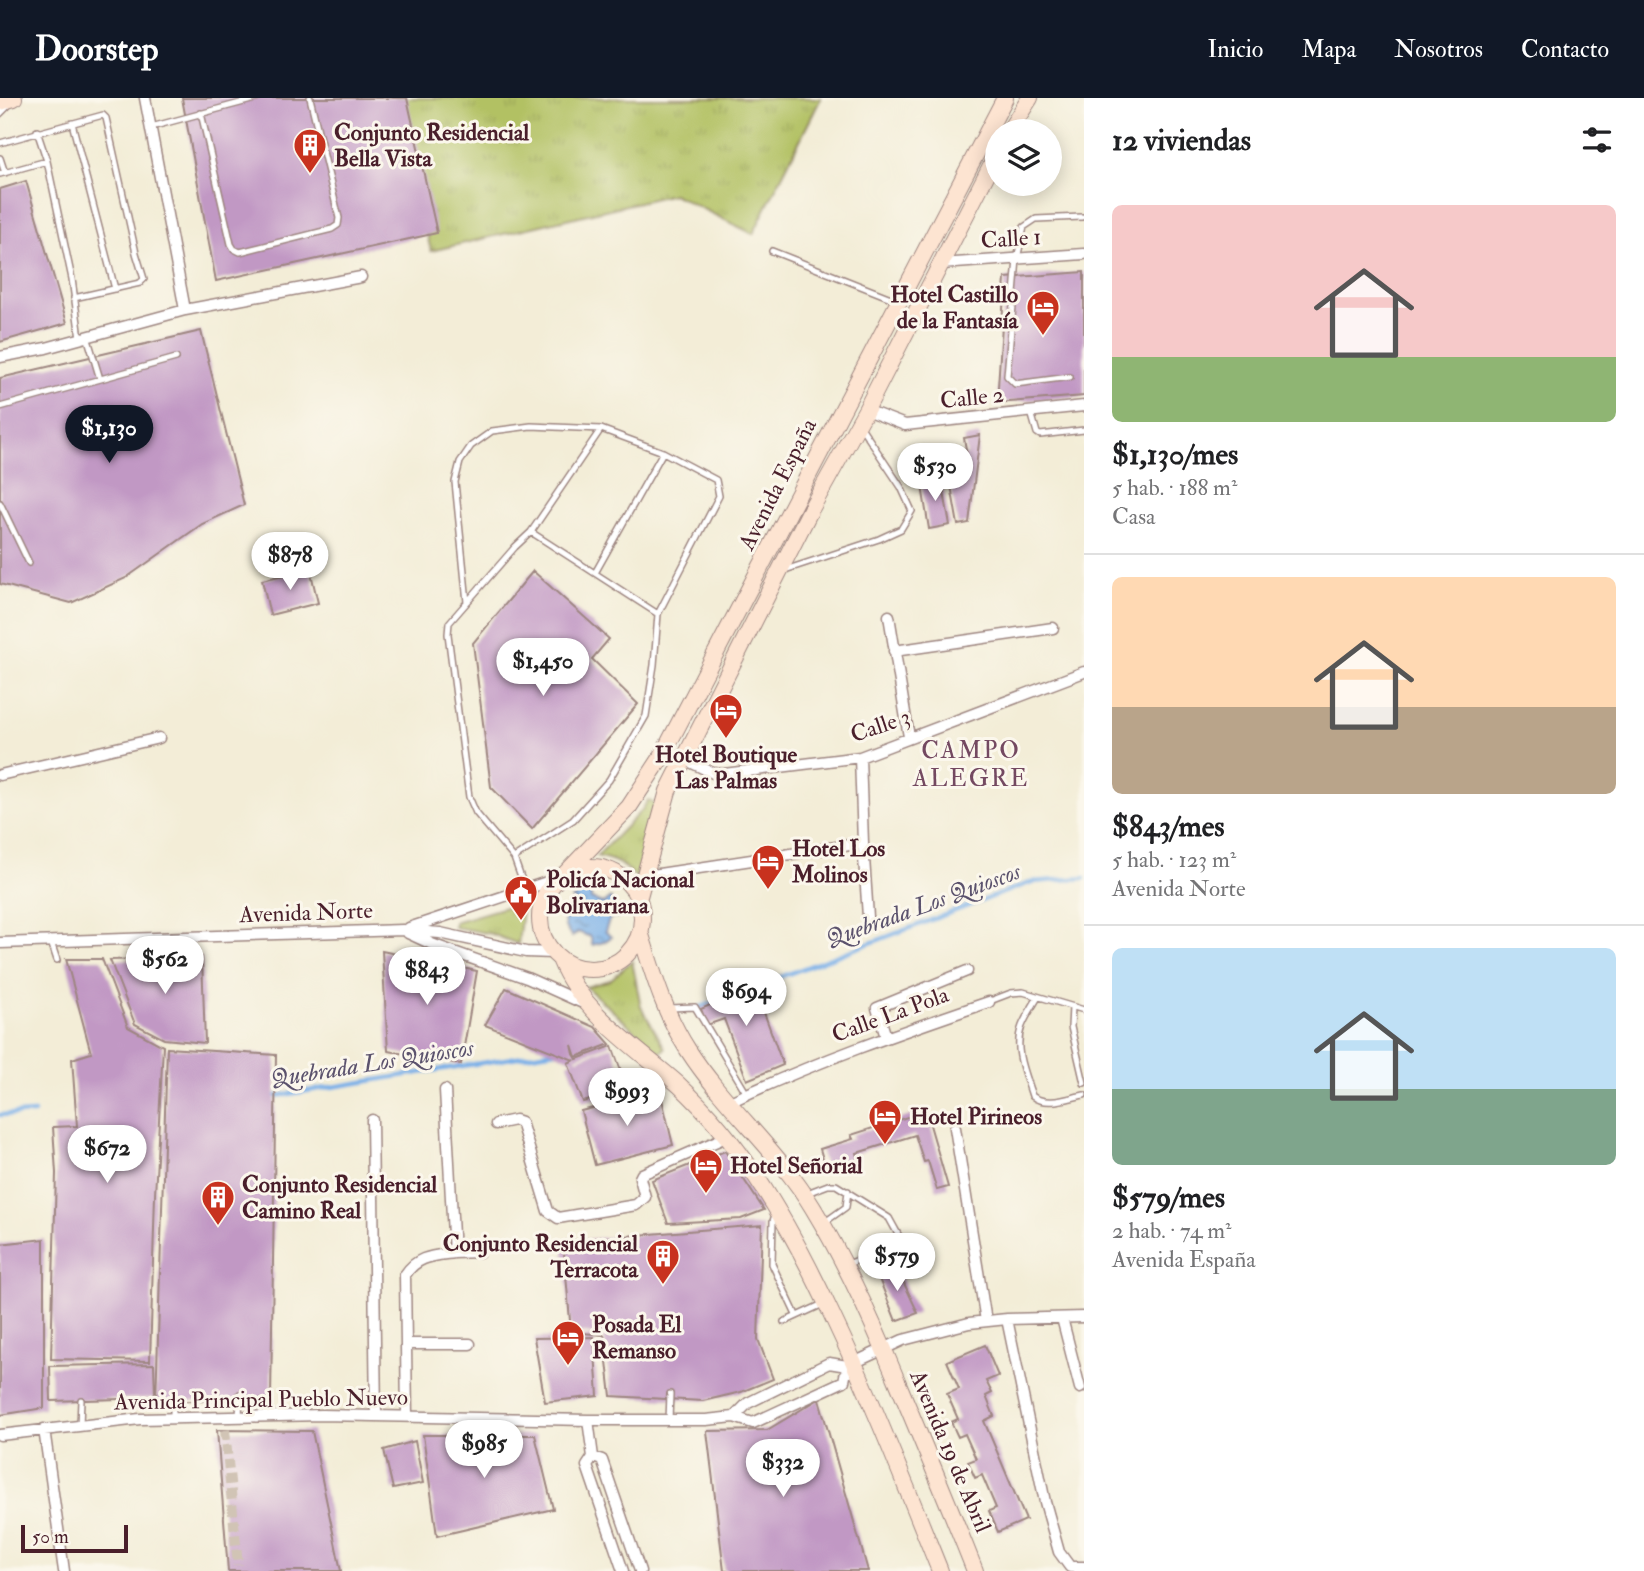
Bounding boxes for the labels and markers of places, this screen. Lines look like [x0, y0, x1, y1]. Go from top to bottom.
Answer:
place label: Conjunto Residencial Bella Vista [334, 118, 530, 173]
building icon: Conjunto Residencial Bella Vista [291, 126, 329, 175]
place label: Hotel Castillo de la Fantasía [890, 280, 1020, 335]
hotel icon: Hotel Castillo de la Fantasía [1024, 288, 1062, 337]
pin: $1,130 [52, 406, 166, 465]
pin: $530 [894, 444, 976, 503]
pin: $878 [249, 532, 331, 592]
pin: $1,450 [486, 638, 600, 698]
hotel icon: Hotel Boutique Las Palmas [707, 691, 745, 740]
place label: Hotel Boutique Las Palmas [655, 740, 798, 795]
place label: Hotel Los Molinos [791, 834, 885, 889]
hotel icon: Hotel Los Molinos [749, 842, 787, 891]
place label: Policía Nacional Bolivariana [546, 865, 696, 920]
public building icon: Policía Nacional Bolivariana [502, 873, 540, 922]
pin: $562 [124, 936, 206, 996]
pin: $843 [386, 948, 468, 1007]
pin: $694 [705, 968, 787, 1028]
pin: $993 [586, 1068, 668, 1128]
hotel icon: Hotel Pirineos [866, 1097, 904, 1146]
place label: Hotel Pirineos [910, 1102, 1042, 1131]
pin: $672 [66, 1126, 148, 1185]
hotel icon: Hotel Señorial [687, 1146, 725, 1195]
place label: Hotel Señorial [730, 1151, 864, 1180]
place label: Conjunto Residencial Camino Real [242, 1170, 438, 1225]
building icon: Conjunto Residencial Camino Real [199, 1178, 237, 1227]
place label: Conjunto Residencial Terracota [443, 1229, 640, 1284]
pin: $579 [856, 1234, 938, 1293]
building icon: Conjunto Residencial Terracota [644, 1237, 682, 1286]
place label: Posada El Remanso [592, 1310, 682, 1365]
hotel icon: Posada El Remanso [549, 1318, 587, 1367]
pin: $985 [443, 1420, 525, 1480]
pin: $332 [742, 1440, 824, 1499]

